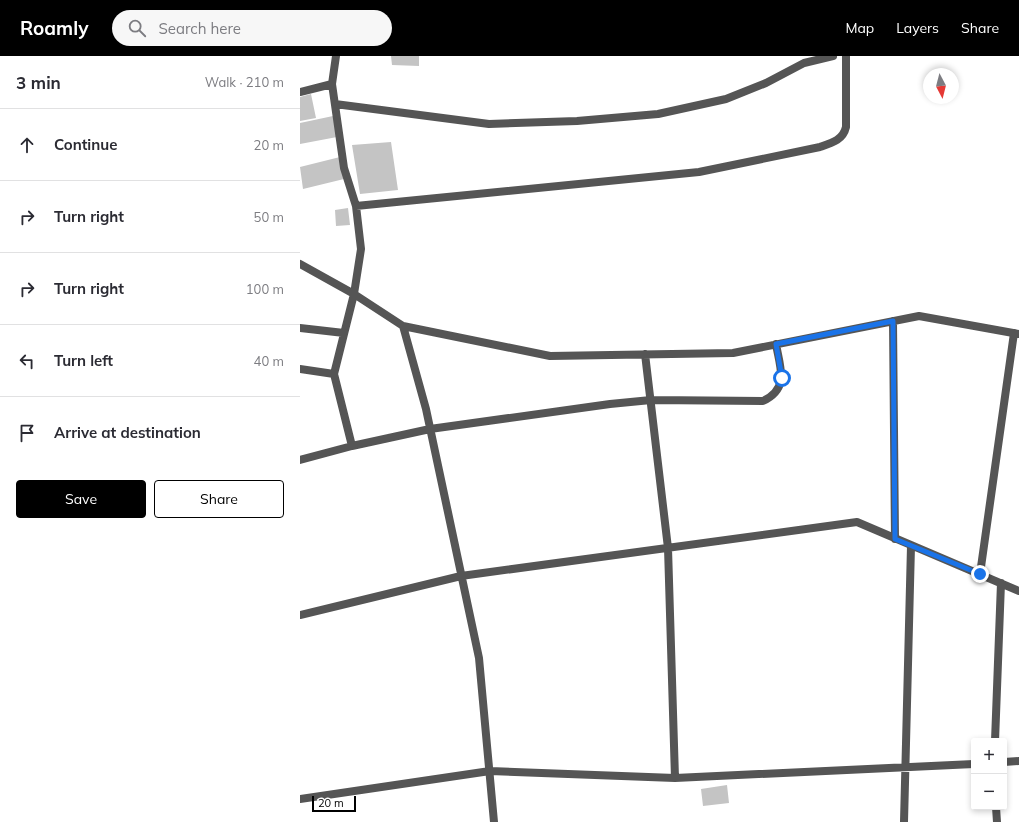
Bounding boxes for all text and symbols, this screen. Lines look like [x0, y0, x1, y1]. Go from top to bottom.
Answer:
search box [112, 10, 392, 46]
text: Roamly [20, 16, 88, 40]
icon: search [126, 17, 148, 39]
text: Search here [158, 19, 241, 38]
text: Map [845, 19, 874, 37]
text: Layers [896, 19, 939, 37]
text: Share [961, 19, 999, 37]
north arrow [923, 68, 959, 104]
text: 3 min [16, 72, 61, 93]
text: Walk · 210 m [205, 74, 284, 90]
icon: ahead [16, 134, 38, 156]
text: Continue [54, 135, 117, 154]
text: 20 m [254, 137, 284, 153]
icon: right [16, 206, 38, 228]
text: Turn right [54, 207, 124, 226]
text: 50 m [254, 209, 284, 225]
icon: right [16, 278, 38, 300]
text: Turn right [54, 279, 124, 298]
text: 100 m [246, 281, 284, 297]
icon: left [16, 350, 38, 372]
text: Turn left [54, 351, 113, 370]
text: 40 m [254, 353, 284, 369]
route start [773, 369, 791, 387]
icon: arrive [16, 422, 38, 444]
text: Arrive at destination [54, 423, 201, 442]
button: Save [16, 480, 146, 518]
button: Share [154, 480, 284, 518]
route end [971, 565, 989, 583]
map controls [971, 738, 1007, 810]
button: + [971, 738, 1007, 774]
button: − [971, 774, 1007, 810]
scale bar [312, 794, 356, 813]
text: 20 m [318, 796, 344, 810]

